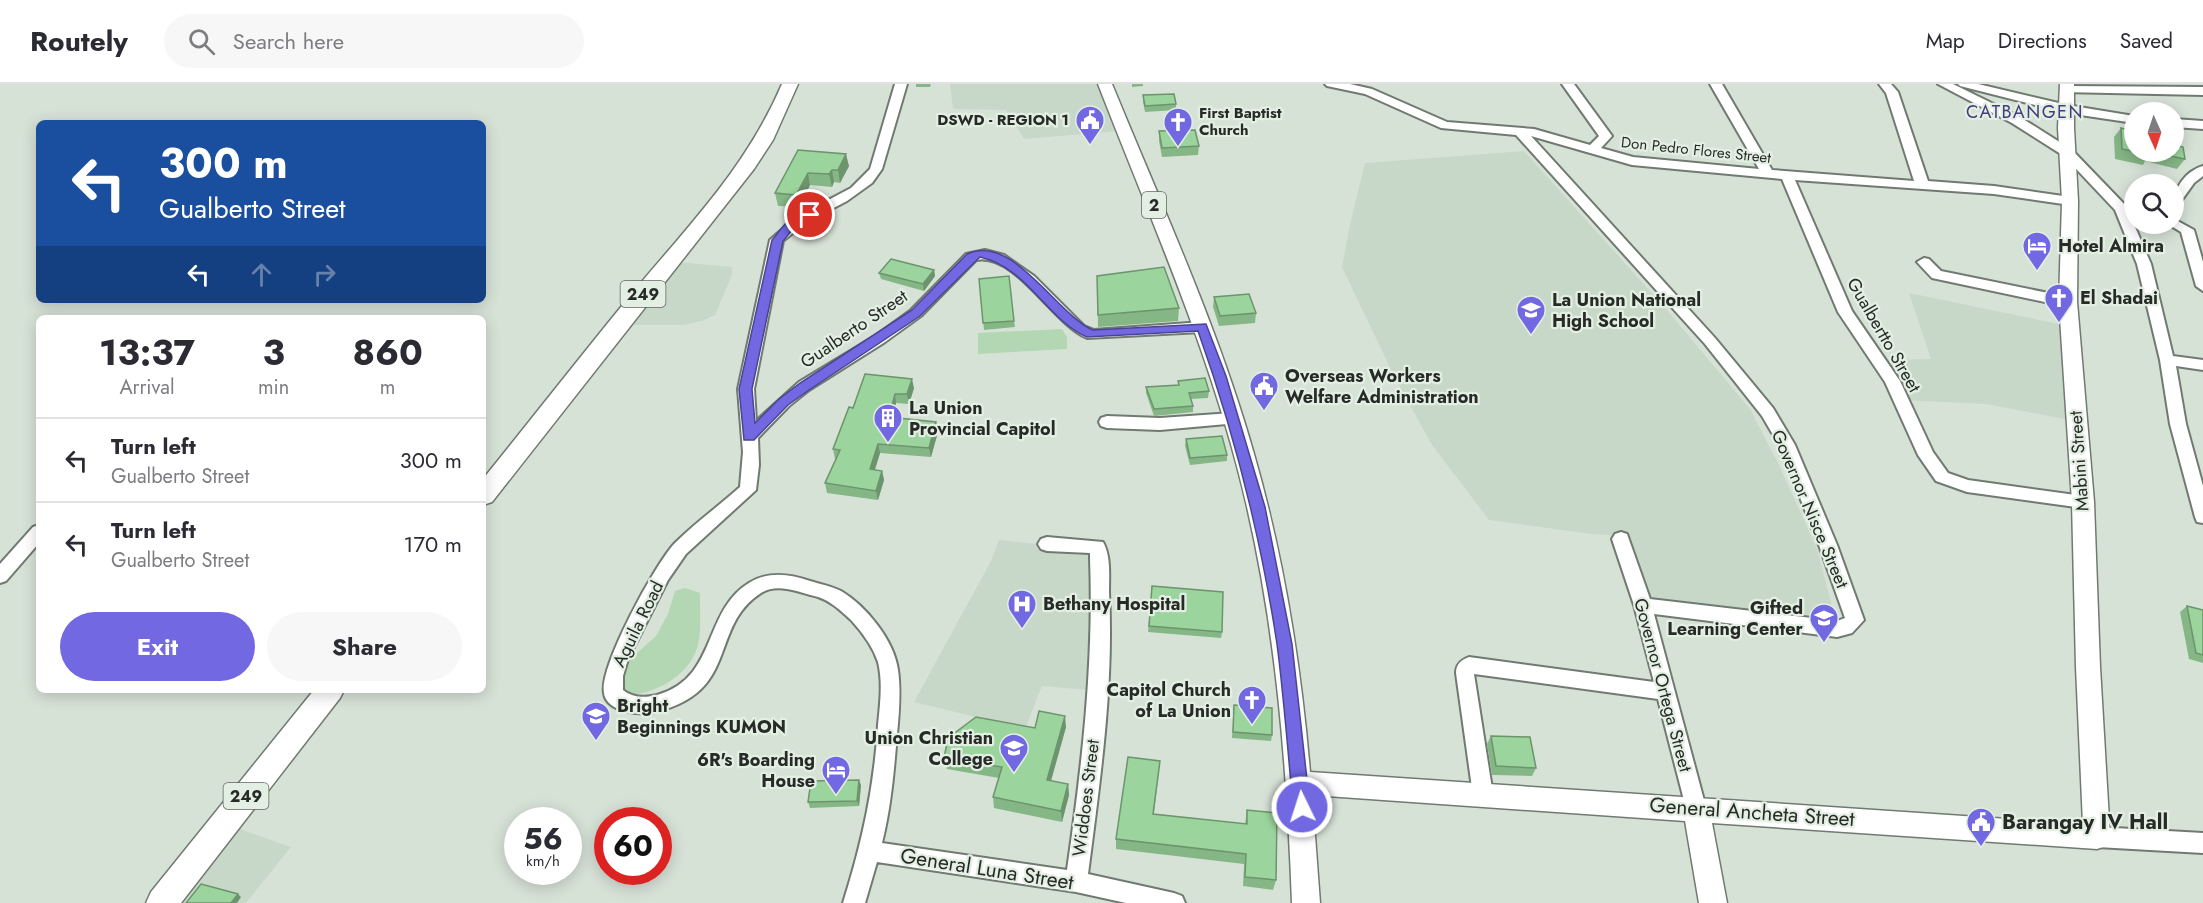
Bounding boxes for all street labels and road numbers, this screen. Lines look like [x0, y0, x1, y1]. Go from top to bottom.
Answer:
street label: Don Pedro Flores Street [1620, 131, 1772, 169]
road number: 2 [1142, 192, 1166, 218]
street label: Gualbertto Street [1841, 273, 1928, 398]
road number: 249 [620, 281, 666, 307]
street label: Gualberto Street [795, 283, 913, 375]
street label: Mabini Street [2062, 409, 2095, 512]
street label: Governor Nisce Street [1765, 426, 1855, 593]
street label: Aguila Road [606, 576, 670, 672]
street label: Governor Ortega Street [1627, 595, 1699, 775]
street label: Widdoes Street [1066, 737, 1106, 858]
road number: 249 [224, 783, 268, 809]
street label: General Ancheta Street [1648, 790, 1856, 834]
street label: General Luna Street [898, 841, 1076, 897]

